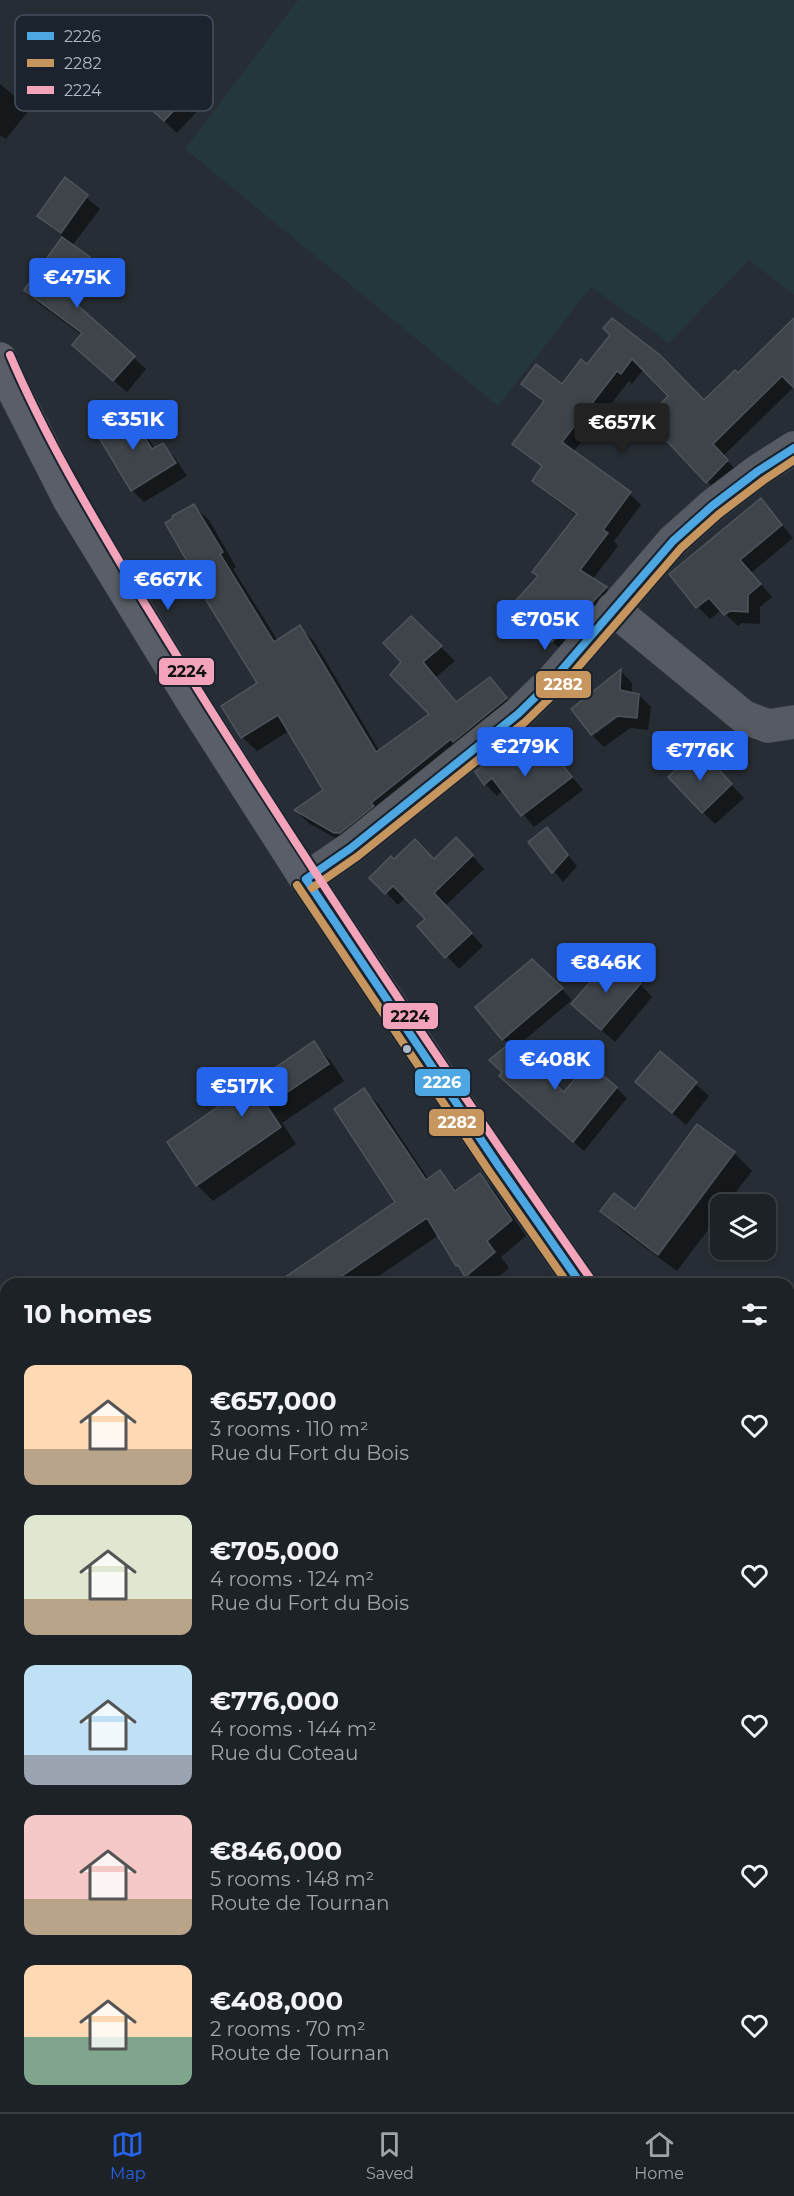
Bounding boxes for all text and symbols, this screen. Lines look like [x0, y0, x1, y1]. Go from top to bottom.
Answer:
legend [15, 15, 213, 111]
text: 2226 [64, 27, 101, 46]
text: 2282 [64, 54, 101, 73]
text: 2224 [64, 81, 102, 100]
pin: €475K [35, 258, 119, 309]
text: €475K [43, 265, 111, 289]
pin: €351K [91, 400, 175, 451]
pin: €657K [580, 403, 664, 454]
text: €351K [102, 407, 164, 431]
text: €657K [588, 410, 656, 434]
pin: €667K [126, 560, 210, 611]
text: €667K [134, 567, 202, 591]
pin: €705K [503, 600, 587, 651]
text: €705K [511, 607, 579, 631]
line badge: 2224 [158, 657, 215, 686]
text: 2224 [167, 662, 207, 681]
line badge: 2282 [535, 670, 592, 699]
text: 2282 [544, 675, 582, 694]
pin: €279K [483, 727, 567, 778]
pin: €776K [658, 731, 742, 782]
text: €279K [491, 734, 559, 758]
text: €776K [666, 738, 734, 762]
pin: €846K [564, 943, 648, 994]
text: €846K [571, 950, 641, 974]
line badge: 2224 [382, 1002, 439, 1030]
text: 2224 [390, 1007, 430, 1026]
pin: €408K [513, 1040, 597, 1091]
unlabelled marker [401, 1043, 413, 1055]
text: €408K [519, 1047, 591, 1071]
pin: €517K [200, 1067, 284, 1118]
line badge: 2226 [414, 1068, 471, 1097]
text: 2226 [423, 1073, 461, 1092]
text: €517K [211, 1074, 273, 1098]
line badge: 2282 [428, 1108, 485, 1137]
text: 2282 [438, 1113, 476, 1132]
map controls [710, 1194, 776, 1260]
button: layers [710, 1194, 776, 1260]
text: 10 homes [24, 1298, 152, 1330]
icon: filters [738, 1298, 771, 1331]
text: €657,000 [210, 1385, 337, 1417]
icon: home [72, 1389, 144, 1461]
icon: heart [738, 1409, 771, 1442]
text: 3 rooms · 110 m² [210, 1417, 369, 1441]
text: Rue du Fort du Bois [210, 1441, 409, 1465]
text: €705,000 [210, 1535, 339, 1567]
icon: home [72, 1539, 144, 1611]
icon: heart [738, 1559, 771, 1592]
text: 4 rooms · 124 m² [210, 1567, 374, 1591]
text: Rue du Fort du Bois [210, 1591, 409, 1615]
text: €776,000 [210, 1685, 339, 1717]
icon: home [72, 1689, 144, 1761]
icon: heart [738, 1709, 771, 1742]
text: 4 rooms · 144 m² [210, 1717, 377, 1741]
text: Rue du Coteau [210, 1741, 359, 1765]
text: €846,000 [210, 1835, 342, 1867]
icon: home [72, 1839, 144, 1911]
icon: heart [738, 1859, 771, 1892]
text: 5 rooms · 148 m² [210, 1867, 374, 1891]
text: Route de Tournan [210, 1891, 389, 1915]
text: €408,000 [210, 1985, 343, 2017]
icon: home [72, 1989, 144, 2061]
icon: heart [738, 2009, 771, 2042]
text: 2 rooms · 70 m² [210, 2017, 366, 2041]
text: Route de Tournan [210, 2041, 389, 2065]
tab: Map [110, 2128, 146, 2183]
tab: Saved [366, 2128, 414, 2183]
tab: Home [634, 2128, 684, 2183]

